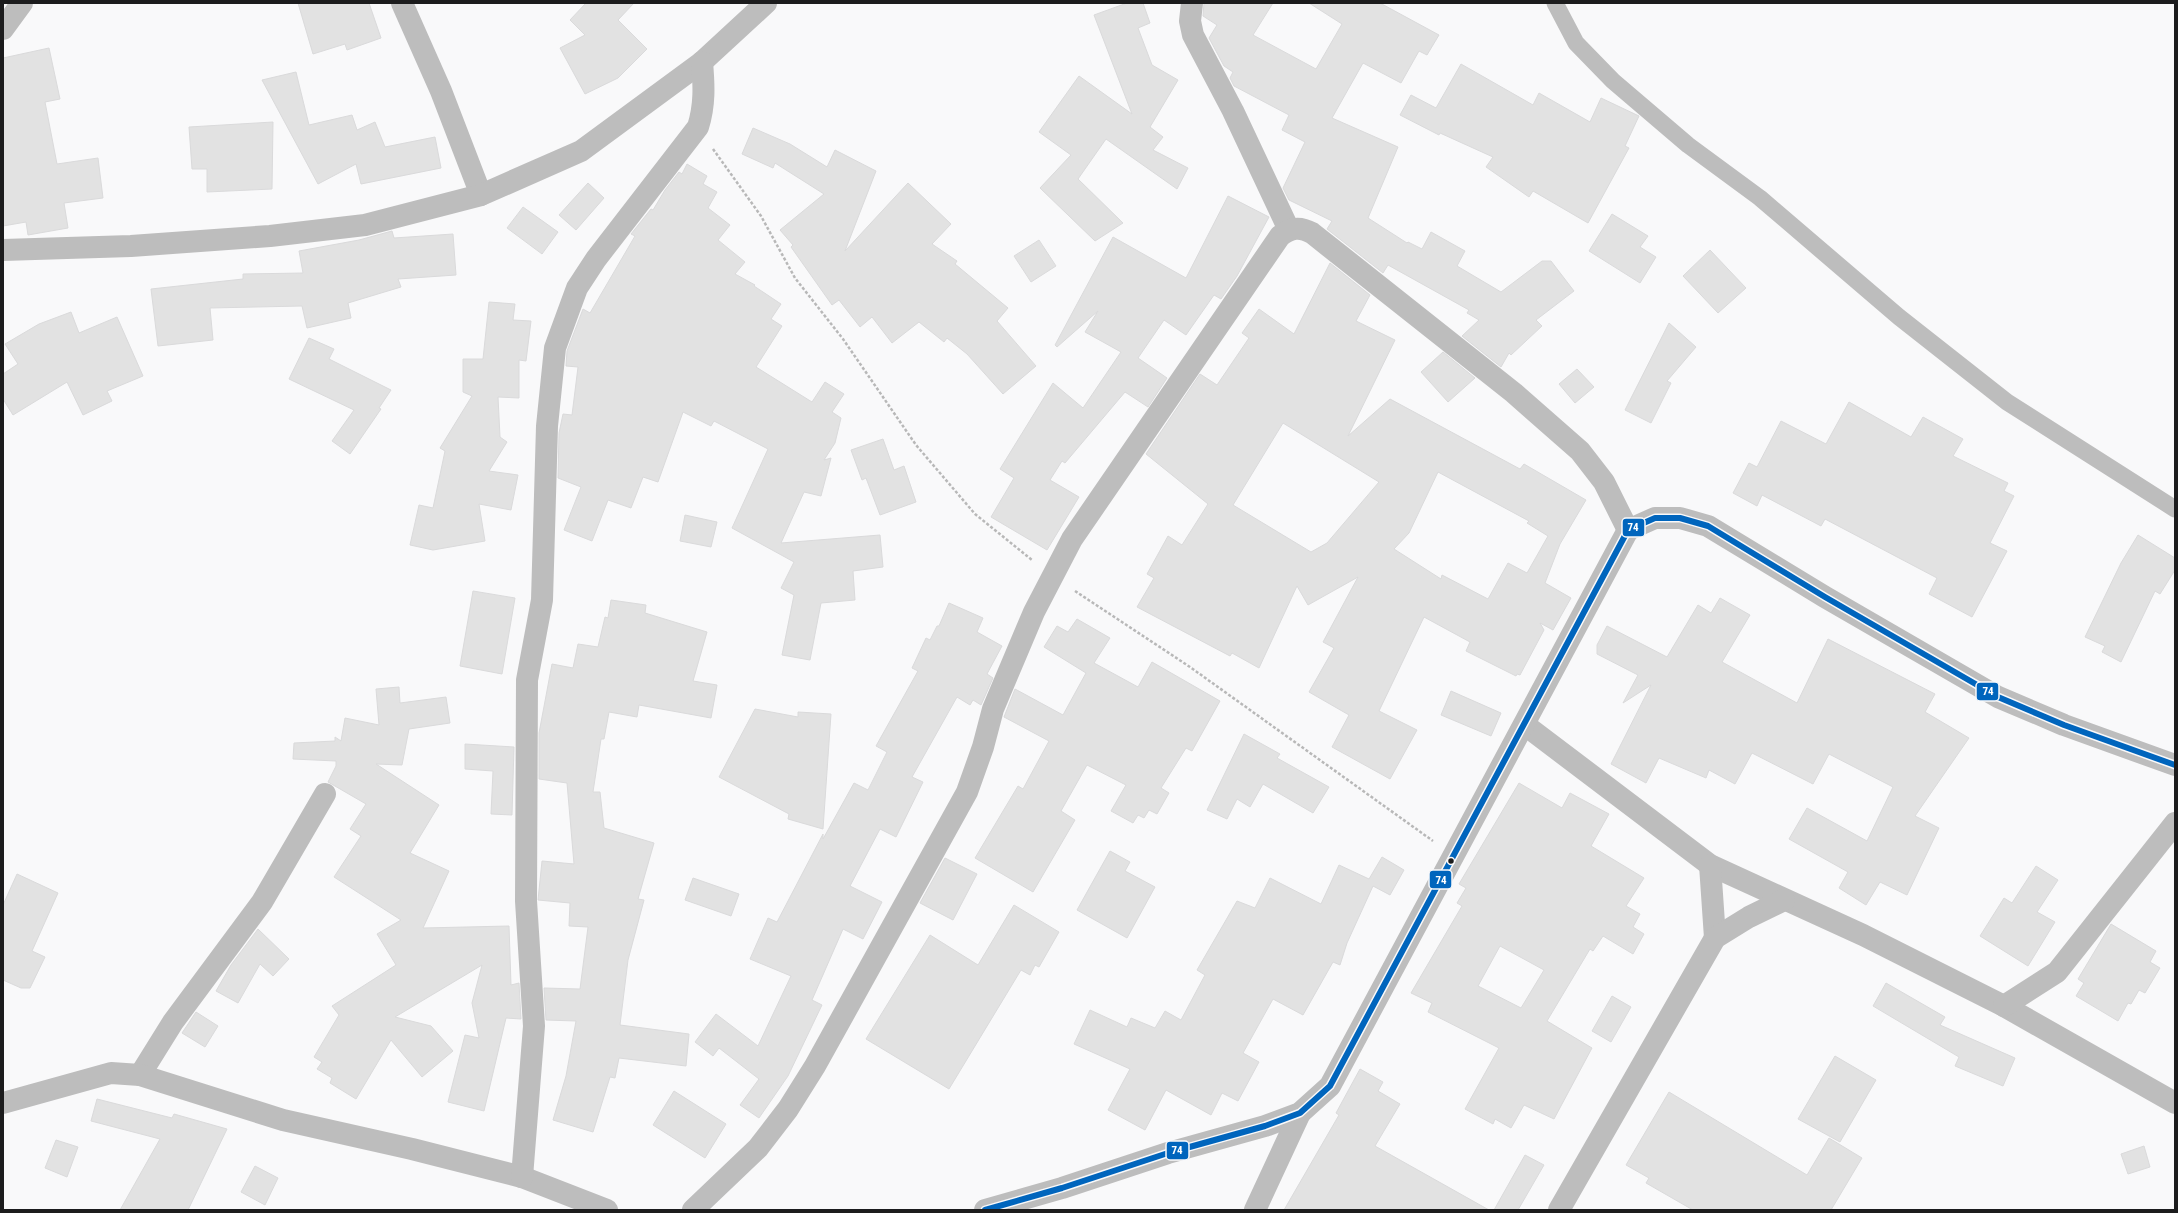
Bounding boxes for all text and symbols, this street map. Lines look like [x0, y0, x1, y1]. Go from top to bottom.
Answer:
line badge: 74 [1622, 518, 1645, 537]
text: 74 [1627, 521, 1639, 534]
line badge: 74 [1976, 682, 1999, 701]
text: 74 [1982, 685, 1994, 698]
unlabelled marker [1446, 856, 1456, 866]
line badge: 74 [1429, 870, 1452, 889]
text: 74 [1435, 874, 1447, 887]
line badge: 74 [1166, 1141, 1189, 1160]
text: 74 [1171, 1144, 1183, 1157]

